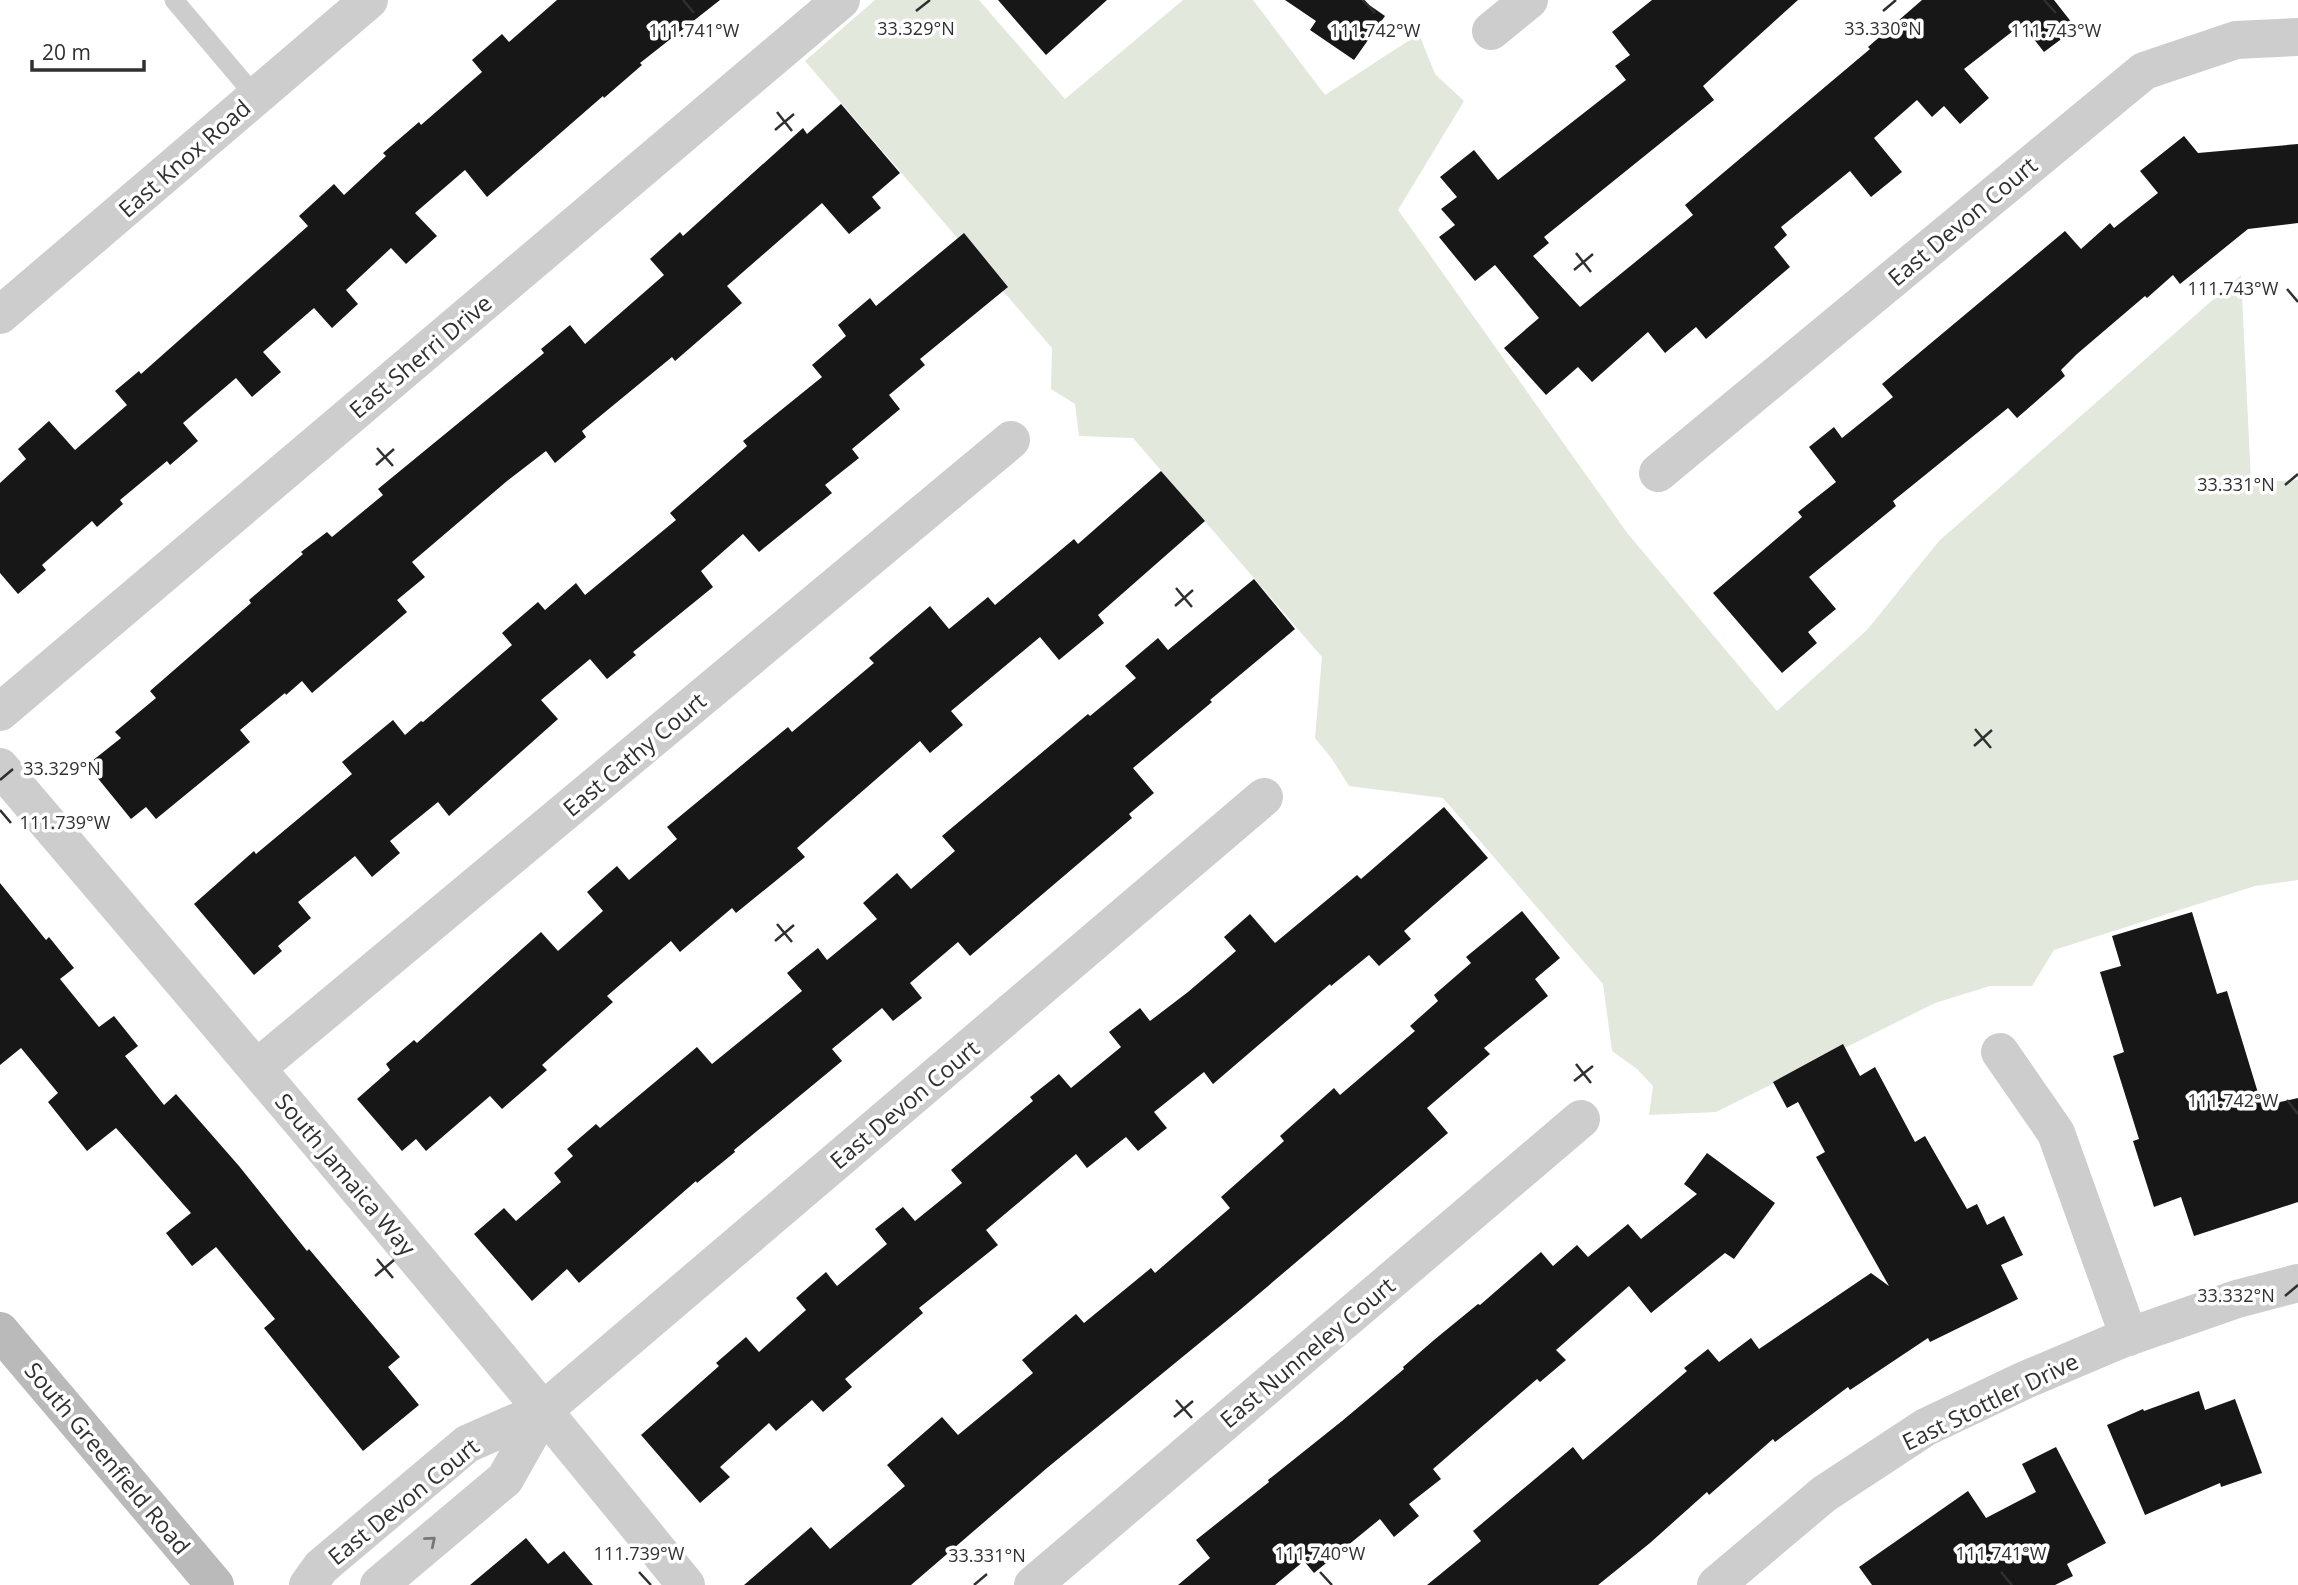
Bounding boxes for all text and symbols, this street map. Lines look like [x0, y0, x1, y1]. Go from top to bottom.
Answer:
text: 33.329°N [877, 16, 955, 40]
text: 33.330°N [1844, 16, 1922, 40]
text: 111.741°W [649, 18, 740, 42]
text: 111.742°W [1330, 18, 1421, 42]
text: 111.743°W [2011, 18, 2102, 42]
scale bar [32, 28, 144, 72]
text: 20 m [42, 38, 91, 66]
street label: East Knox Road [111, 92, 257, 224]
street label: East Devon Court [1881, 149, 2043, 293]
text: 111.743°W [2188, 276, 2279, 300]
street label: East Sherri Drive [342, 287, 498, 425]
text: 33.331°N [2197, 472, 2275, 496]
street label: East Cathy Court [556, 685, 712, 823]
text: 33.329°N [23, 756, 101, 780]
text: 111.739°W [20, 810, 111, 834]
street label: East Devon Court [823, 1032, 985, 1176]
street label: South Jamaica Way [269, 1086, 424, 1262]
text: 111.742°W [2188, 1088, 2279, 1112]
street label: East Nunneley Court [1213, 1269, 1401, 1435]
text: 33.332°N [2197, 1283, 2275, 1307]
street label: East Stottler Drive [1897, 1345, 2083, 1457]
street label: South Greenfield Road [18, 1355, 198, 1561]
street label: East Devon Court [321, 1430, 485, 1572]
one-way arrow [423, 1537, 436, 1549]
text: 111.739°W [594, 1541, 685, 1565]
text: 111.740°W [1275, 1541, 1366, 1565]
text: 111.741°W [1956, 1541, 2047, 1565]
text: 33.331°N [948, 1543, 1026, 1567]

